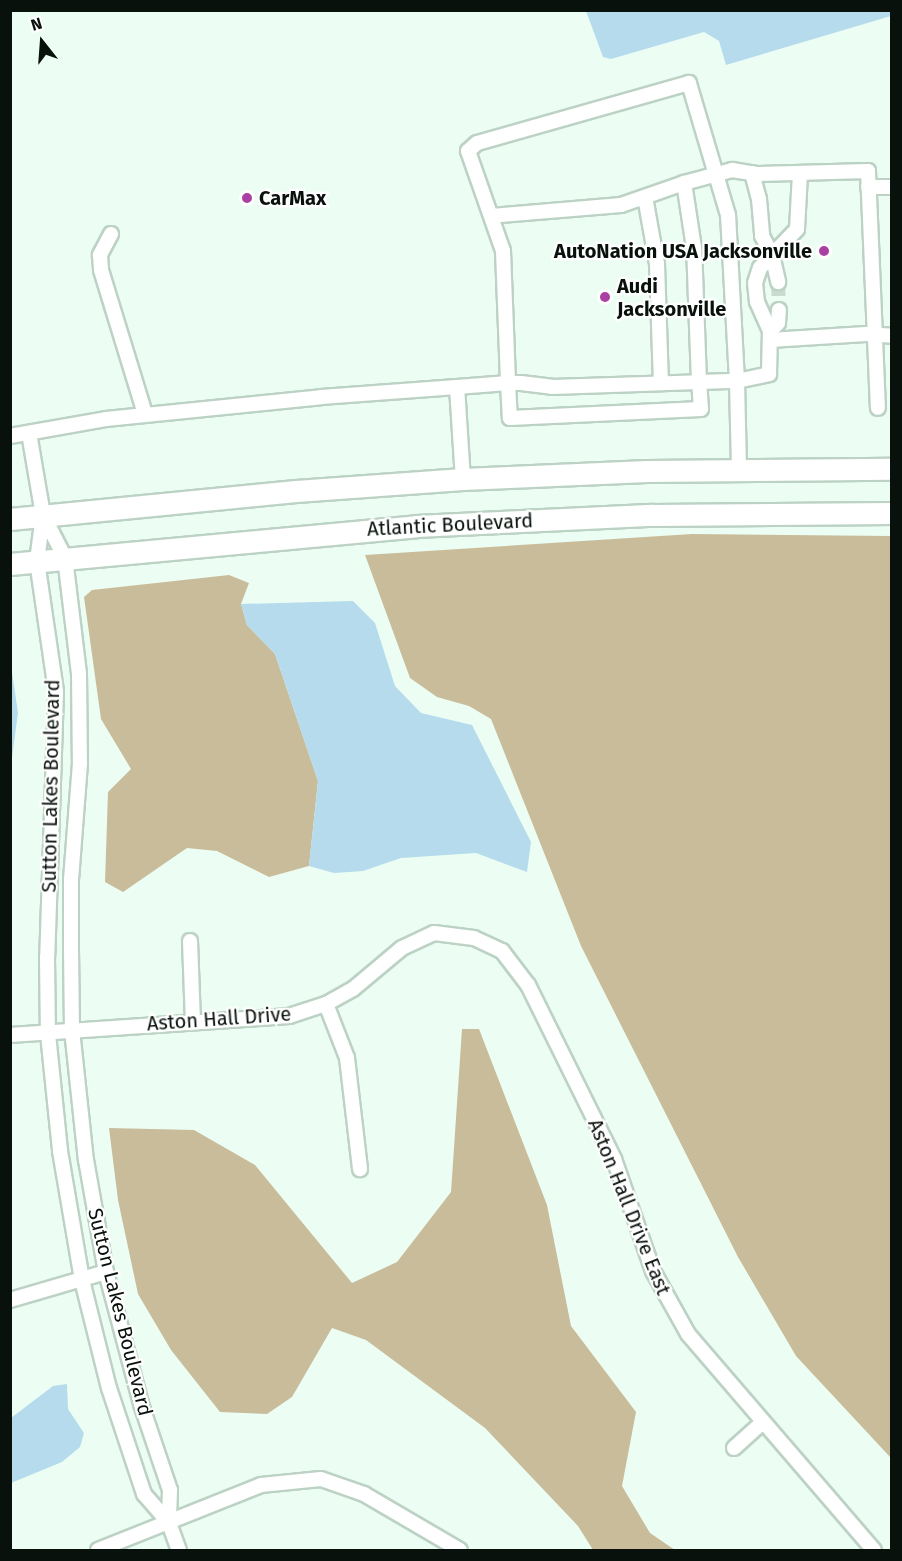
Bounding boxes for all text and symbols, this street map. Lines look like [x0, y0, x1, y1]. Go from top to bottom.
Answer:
north arrow [12, 12, 72, 72]
text: N [29, 14, 44, 35]
place label: CarMax [259, 186, 326, 210]
marker: CarMax [240, 191, 254, 205]
place label: AutoNation USA Jacksonville [554, 239, 812, 263]
marker: AutoNation USA Jacksonville [817, 244, 831, 258]
place label: Audi Jacksonville [617, 274, 726, 321]
marker: Audi Jacksonville [598, 290, 612, 304]
street label: Atlantic Boulevard [366, 509, 534, 541]
street label: Sutton Lakes Boulevard [37, 679, 65, 893]
street label: Aston Hall Drive [146, 1002, 292, 1036]
street label: Aston Hall Drive East [583, 1116, 675, 1298]
street label: Sutton Lakes Boulevard [83, 1206, 157, 1418]

